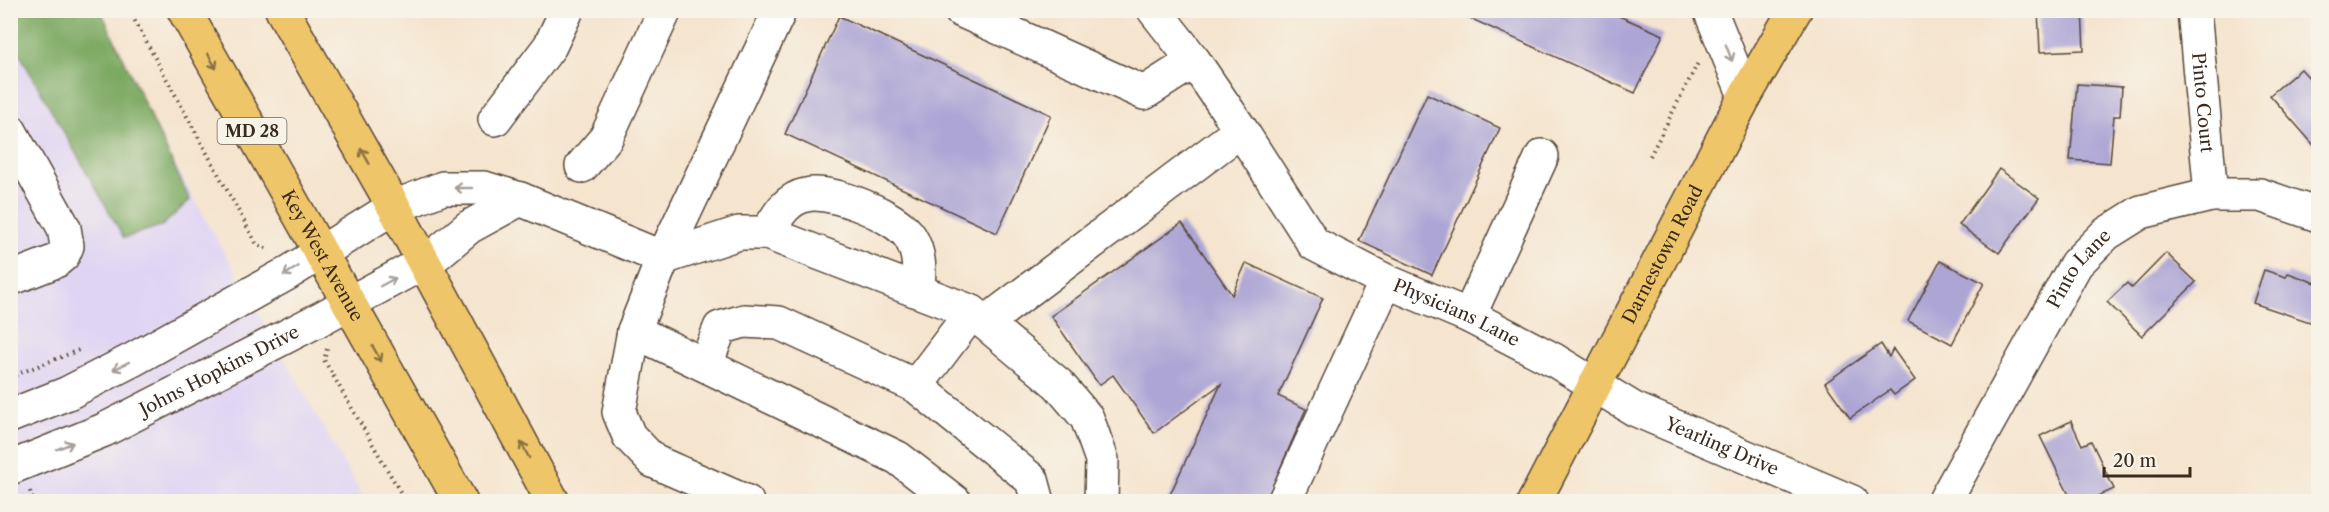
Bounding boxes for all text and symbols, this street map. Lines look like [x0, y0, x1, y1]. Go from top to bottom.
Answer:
one-way arrow [1724, 43, 1735, 62]
street label: Pinto Court [2187, 51, 2218, 154]
one-way arrow [207, 52, 218, 70]
road number: MD 28 [218, 118, 286, 144]
one-way arrow [359, 148, 371, 165]
street label: Darnestown Road [1618, 181, 1708, 327]
one-way arrow [454, 182, 474, 194]
street label: Key West Avenue [277, 186, 368, 325]
street label: Pinto Lane [2043, 225, 2115, 312]
one-way arrow [283, 265, 300, 277]
street label: Physicians Lane [1390, 274, 1523, 351]
one-way arrow [379, 276, 397, 287]
street label: Johns Hopkins Drive [133, 321, 303, 422]
one-way arrow [372, 345, 384, 362]
one-way arrow [112, 361, 130, 372]
street label: Yearling Drive [1661, 412, 1782, 480]
one-way arrow [55, 440, 74, 451]
scale bar [2104, 440, 2190, 478]
one-way arrow [519, 442, 531, 459]
text: 20 m [2113, 450, 2157, 472]

